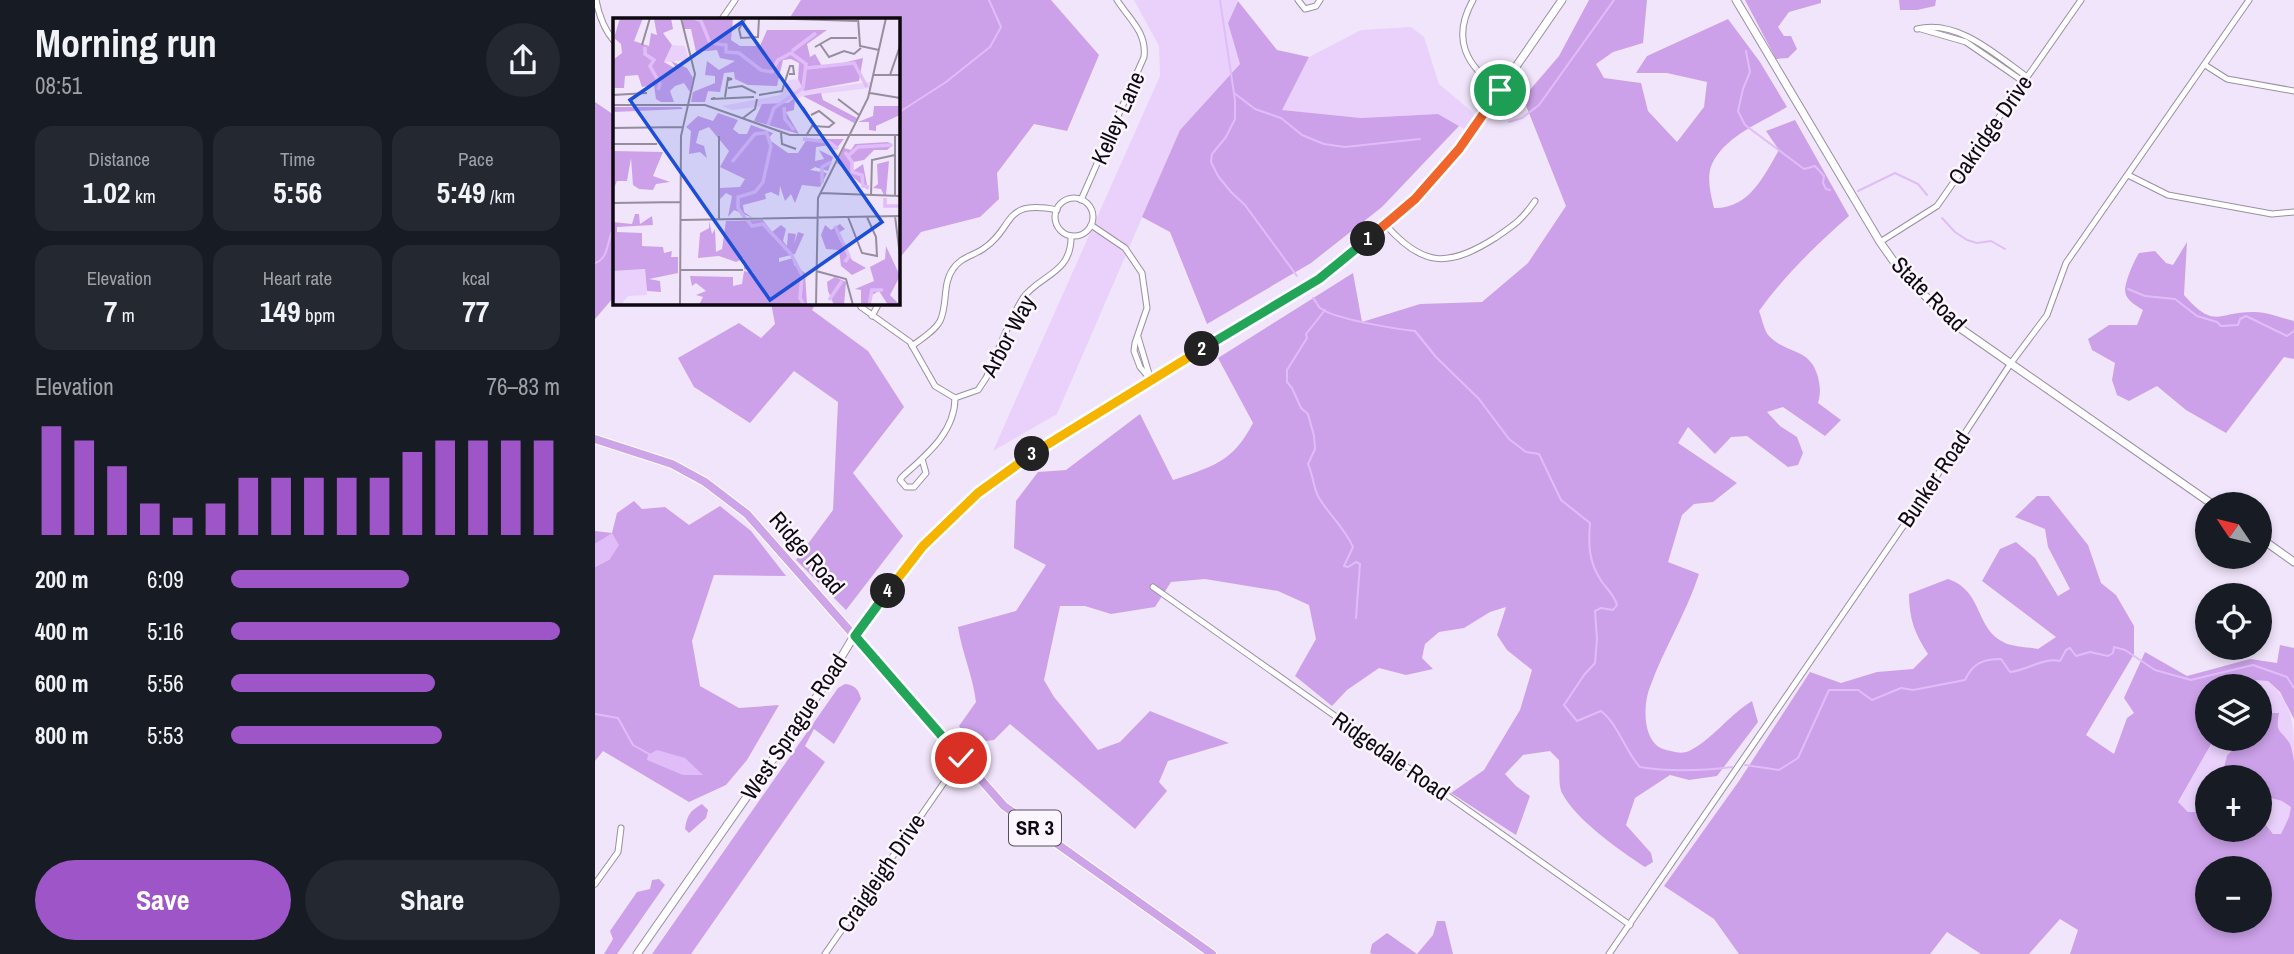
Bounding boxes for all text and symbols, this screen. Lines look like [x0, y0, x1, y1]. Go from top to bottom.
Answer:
text: Morning run [35, 18, 217, 69]
inset map [613, 18, 899, 304]
button: share [486, 23, 560, 97]
pin [1470, 60, 1530, 120]
street label: Kelley Lane [1083, 66, 1152, 169]
street label: Oakridge Drive [1940, 68, 2039, 191]
text: 08:51 [35, 70, 82, 101]
icon: arrive [1481, 71, 1519, 109]
text: Distance [88, 146, 150, 172]
text: Time [280, 146, 315, 172]
text: Pace [458, 146, 494, 172]
text: 1.02 [83, 172, 131, 212]
text: 5:56 [273, 172, 322, 212]
text: 5:49 [436, 172, 486, 212]
text: km [131, 183, 156, 209]
text: /km [486, 183, 515, 209]
pin: 1 [1351, 222, 1385, 256]
text: 1 [1363, 225, 1372, 251]
street label: State Road [1885, 249, 1974, 338]
text: Elevation [87, 265, 152, 291]
text: Heart rate [263, 265, 332, 291]
text: kcal [462, 265, 490, 291]
street label: Arbor Way [973, 289, 1042, 383]
text: 7 [104, 291, 117, 331]
text: 149 [260, 291, 301, 331]
text: 77 [462, 291, 490, 331]
text: m [117, 302, 135, 328]
text: bpm [301, 302, 335, 328]
pin: 2 [1185, 332, 1219, 366]
text: 2 [1197, 335, 1206, 361]
text: Elevation [35, 371, 114, 402]
text: 76–83 m [487, 371, 560, 402]
street label: Bunker Road [1890, 424, 1977, 533]
pin: 3 [1015, 436, 1049, 472]
text: 3 [1027, 440, 1036, 466]
north arrow [2195, 492, 2271, 569]
map controls [2195, 492, 2272, 933]
street label: Ridge Road [763, 505, 852, 601]
text: 200 m [35, 564, 88, 595]
text: 6:09 [147, 564, 184, 595]
pin: 4 [871, 574, 905, 608]
text: 4 [883, 577, 892, 603]
button: locate [2195, 583, 2272, 660]
text: 400 m [35, 616, 88, 647]
text: 5:16 [147, 616, 184, 647]
street label: West Sprague Road [733, 648, 854, 806]
text: 600 m [35, 668, 88, 699]
text: 5:56 [147, 668, 184, 699]
button: layers [2195, 674, 2272, 751]
street label: Ridgedale Road [1327, 704, 1456, 807]
text: 800 m [35, 720, 88, 751]
text: 5:53 [147, 720, 184, 751]
pin [931, 728, 991, 788]
icon: check [942, 739, 980, 777]
button: + [2195, 765, 2272, 842]
street label: Craigleigh Drive [829, 807, 932, 938]
road number: SR 3 [1009, 810, 1061, 846]
button: − [2195, 856, 2272, 933]
button: Save [35, 860, 291, 940]
button: Share [305, 860, 560, 940]

